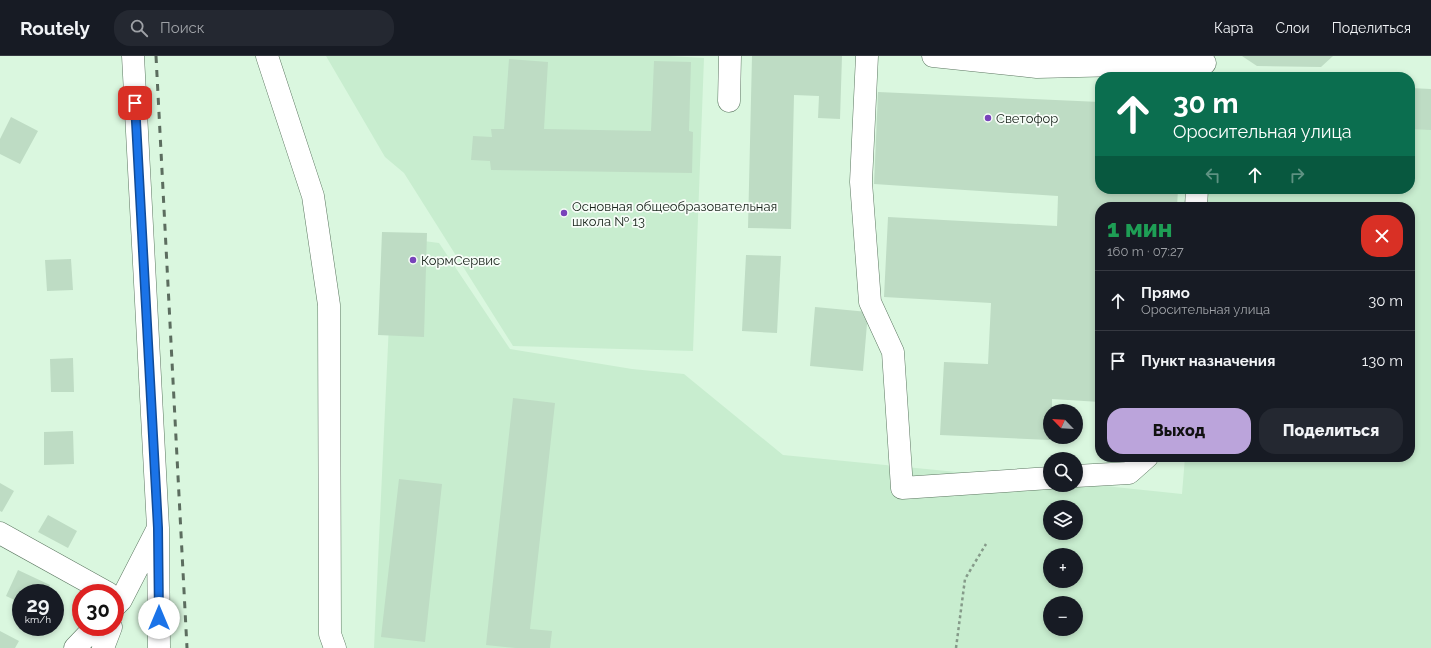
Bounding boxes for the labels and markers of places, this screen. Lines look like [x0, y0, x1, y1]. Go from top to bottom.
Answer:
pin [118, 86, 152, 120]
place label: Светофор [996, 111, 1058, 126]
marker: Светофор [983, 113, 993, 123]
place label: Основная общеобразовательная школа № 13 [572, 199, 777, 229]
marker: Основная общеобразовательная школа № 13 [559, 208, 569, 218]
place label: КормСервис [421, 253, 500, 268]
marker: КормСервис [408, 255, 418, 265]

